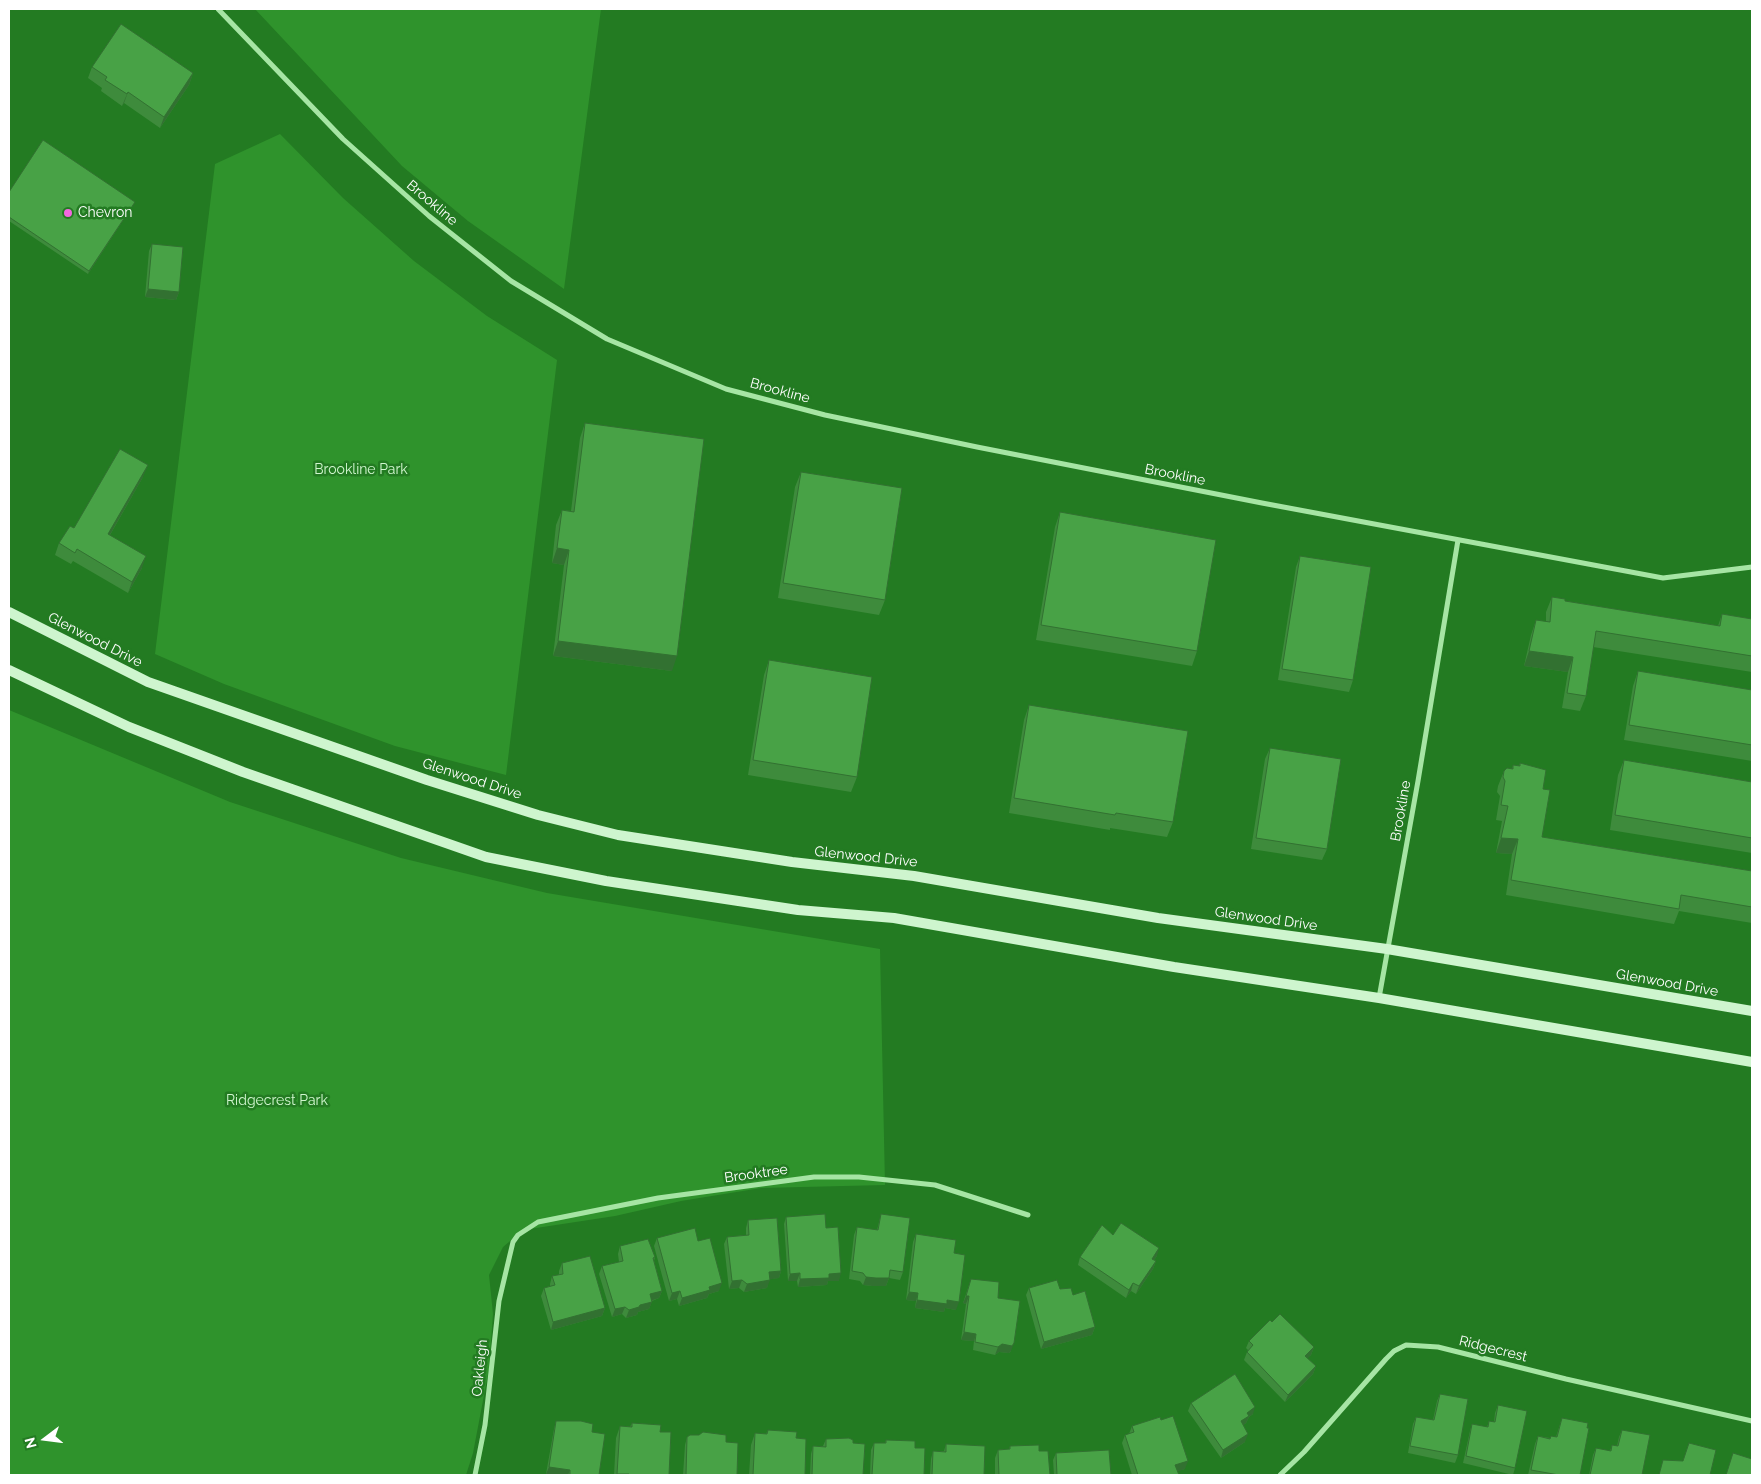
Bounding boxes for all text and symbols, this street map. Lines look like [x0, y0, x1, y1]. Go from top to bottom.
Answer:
street label: Brookline [403, 177, 461, 229]
place label: Chevron [78, 205, 132, 221]
marker: Chevron [62, 207, 74, 219]
street label: Brookline [748, 375, 812, 407]
street label: Brookline [1143, 461, 1207, 489]
park label: Brookline Park [314, 462, 408, 478]
street label: Glenwood Drive [45, 609, 145, 671]
street label: Glenwood Drive [420, 755, 524, 803]
street label: Brookline [1387, 779, 1415, 843]
street label: Glenwood Drive [814, 843, 918, 871]
street label: Glenwood Drive [1214, 903, 1318, 935]
street label: Glenwood Drive [1615, 966, 1719, 1000]
park label: Ridgecrest Park [226, 1093, 328, 1109]
street label: Brooktree [723, 1161, 789, 1187]
street label: Ridgecrest [1457, 1332, 1529, 1366]
street label: Oakleigh [469, 1339, 491, 1397]
north arrow [20, 1414, 70, 1464]
text: N [21, 1436, 40, 1450]

